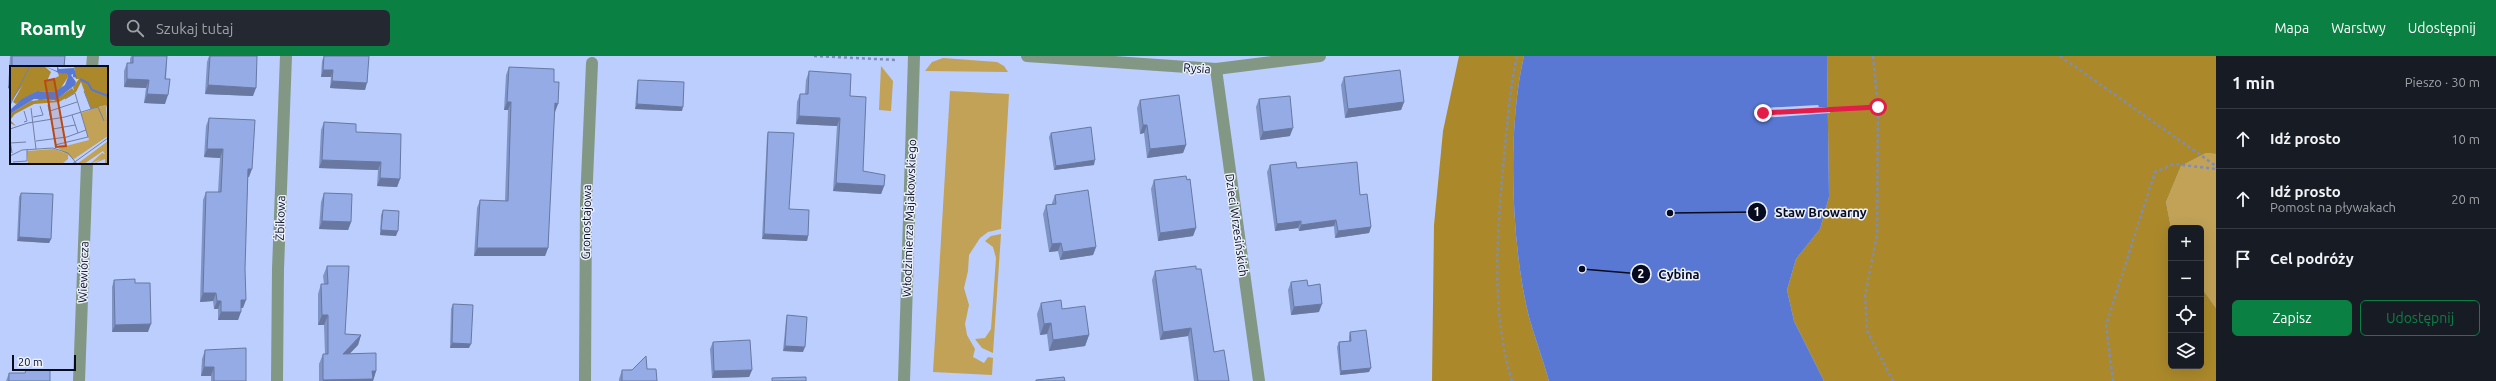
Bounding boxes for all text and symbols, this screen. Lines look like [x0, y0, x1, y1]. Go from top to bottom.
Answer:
search box [110, 10, 390, 46]
text: Roamly [20, 17, 86, 39]
icon: search [124, 17, 146, 39]
text: Szukaj tutaj [156, 20, 233, 37]
text: Mapa [2274, 20, 2309, 36]
text: Warstwy [2331, 20, 2386, 36]
text: Udostępnij [2408, 20, 2476, 36]
street label: Rysia [1183, 61, 1211, 75]
inset map [10, 66, 108, 164]
text: 1 min [2232, 73, 2275, 92]
text: Pieszo · 30 m [2405, 75, 2480, 89]
route start [1869, 98, 1887, 116]
route end [1754, 104, 1772, 122]
icon: ahead [2232, 128, 2254, 150]
text: Idź prosto [2270, 130, 2341, 147]
text: 10 m [2451, 132, 2480, 146]
street label: Włodzimierza Majakowskiego [900, 139, 918, 297]
street label: Dzieci Wrzesińskich [1223, 173, 1251, 277]
text: Idź prosto [2270, 183, 2341, 200]
street label: Gronostajowa [579, 184, 593, 260]
icon: ahead [2232, 188, 2254, 210]
text: 20 m [2451, 192, 2480, 206]
street label: Żbikowa [273, 195, 287, 241]
callout: Staw Browarny [1747, 200, 1874, 225]
text: Pomost na pływakach [2270, 200, 2396, 214]
text: 1 [1754, 205, 1760, 218]
text: Staw Browarny [1775, 205, 1867, 219]
map controls [2168, 225, 2204, 369]
button: + [2168, 225, 2204, 261]
street label: Wiewiórcza [75, 241, 91, 303]
icon: arrive [2232, 248, 2254, 270]
text: Cel podróży [2270, 250, 2354, 267]
button: − [2168, 261, 2204, 297]
callout: Cybina [1631, 262, 1708, 287]
text: 2 [1638, 267, 1645, 280]
text: Cybina [1658, 267, 1700, 281]
button: locate [2168, 297, 2204, 333]
button: Zapisz [2232, 300, 2352, 336]
button: Udostępnij [2360, 300, 2480, 336]
button: layers [2168, 333, 2204, 369]
scale bar [12, 353, 76, 372]
text: 20 m [18, 356, 42, 368]

